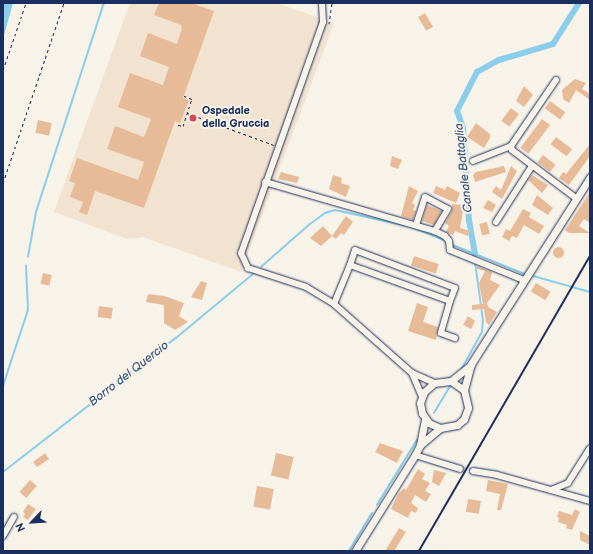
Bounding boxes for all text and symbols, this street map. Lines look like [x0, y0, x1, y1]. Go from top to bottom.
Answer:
place label: Ospedale della Gruccia [202, 105, 269, 131]
marker: Ospedale della Gruccia [187, 112, 199, 124]
water label: Canale Battaglia [452, 123, 476, 213]
water label: Borro del Quercio [86, 338, 172, 410]
north arrow [12, 502, 52, 542]
text: N [13, 521, 28, 534]

